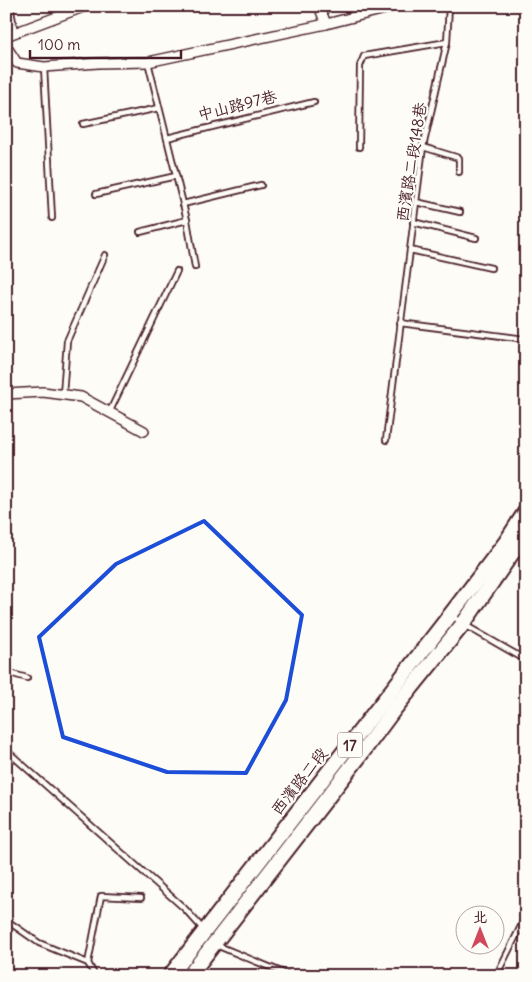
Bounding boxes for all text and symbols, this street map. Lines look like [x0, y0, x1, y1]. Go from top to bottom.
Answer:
scale bar [30, 28, 181, 60]
text: 100 m [38, 35, 80, 54]
street label: 中山路97巷 [195, 85, 279, 125]
street label: 西濱路二段148巷 [392, 101, 430, 223]
road number: 17 [338, 732, 362, 758]
street label: 西濱路二段 [266, 743, 332, 819]
north arrow [454, 904, 504, 954]
text: 北 [473, 908, 487, 926]

